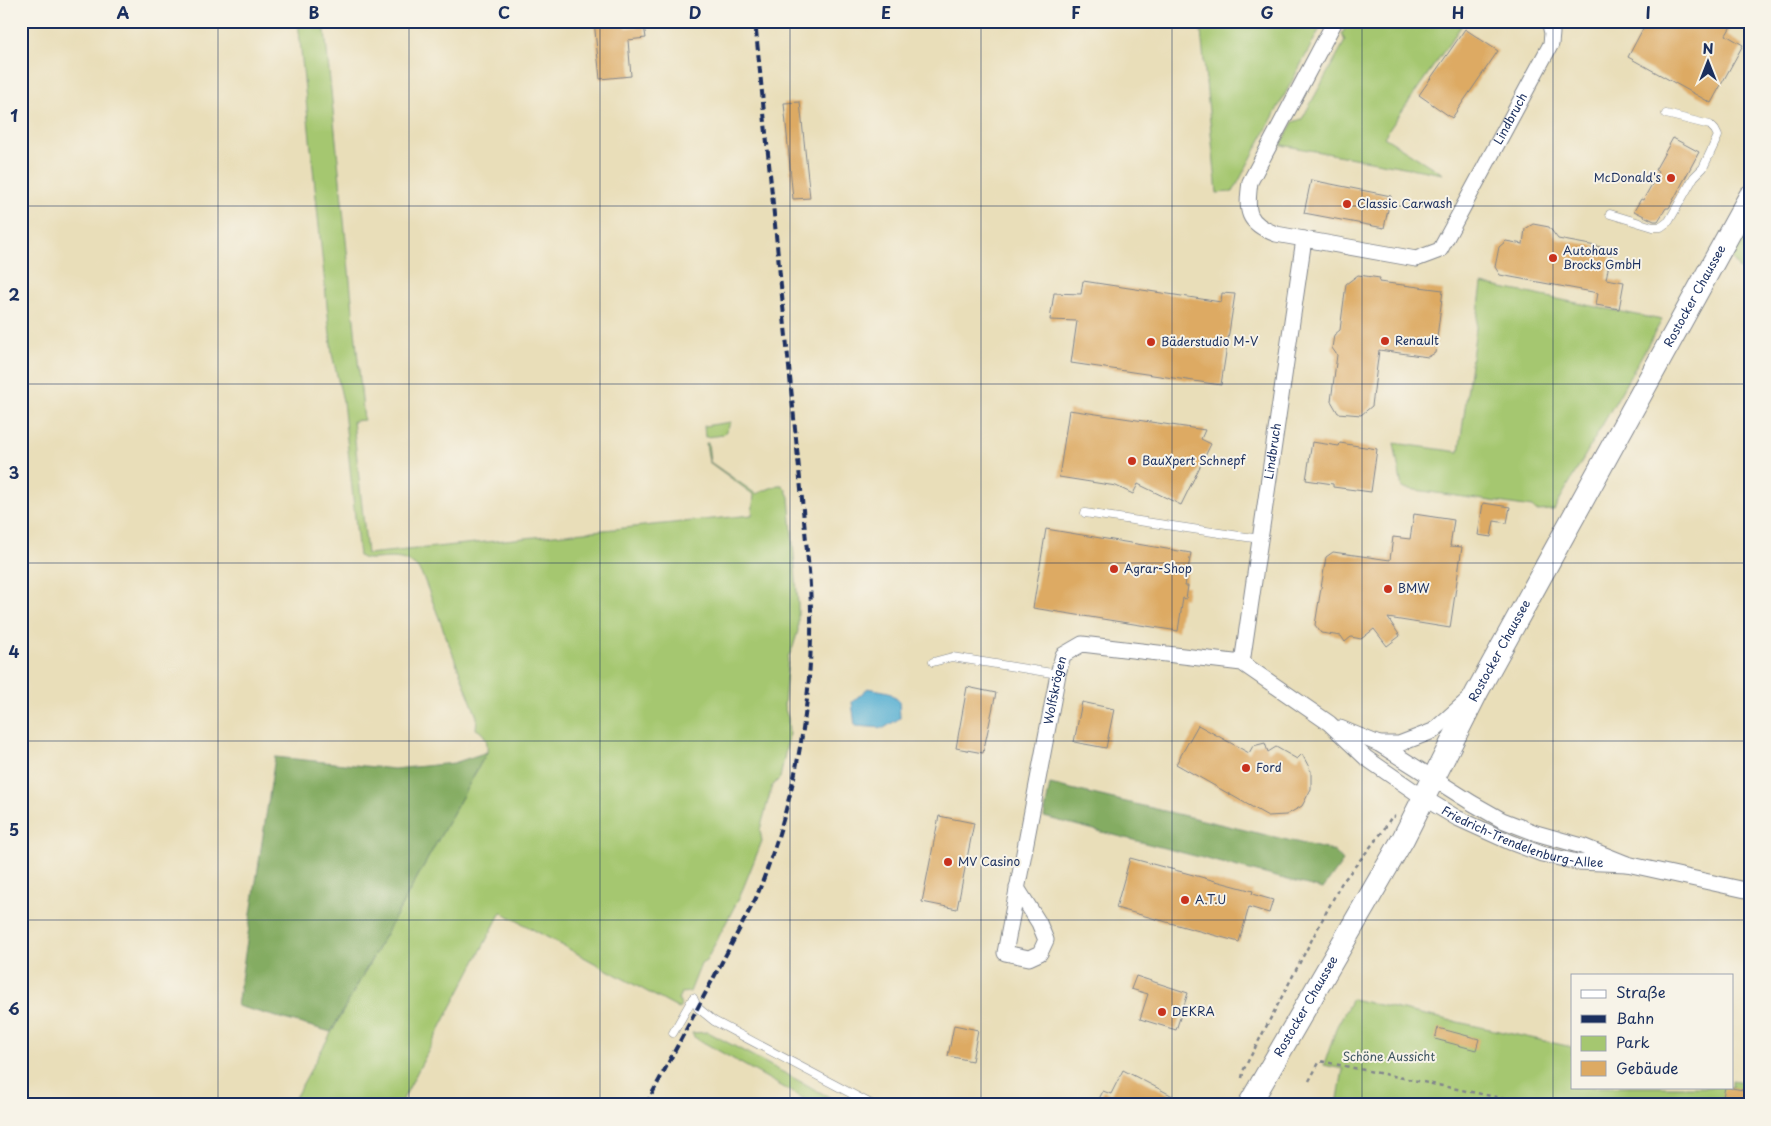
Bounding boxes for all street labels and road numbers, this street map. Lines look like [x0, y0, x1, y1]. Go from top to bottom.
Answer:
street label: Lindbruch [1488, 89, 1531, 147]
street label: Rostocker Chaussee [1659, 241, 1730, 350]
street label: Lindbruch [1259, 422, 1285, 480]
street label: Rostocker Chaussee [1464, 596, 1534, 705]
street label: Wolfskrögen [1039, 654, 1070, 726]
street label: Friedrich-Trendelenburg-Allee [1439, 801, 1604, 871]
street label: Rostocker Chaussee [1269, 952, 1342, 1060]

